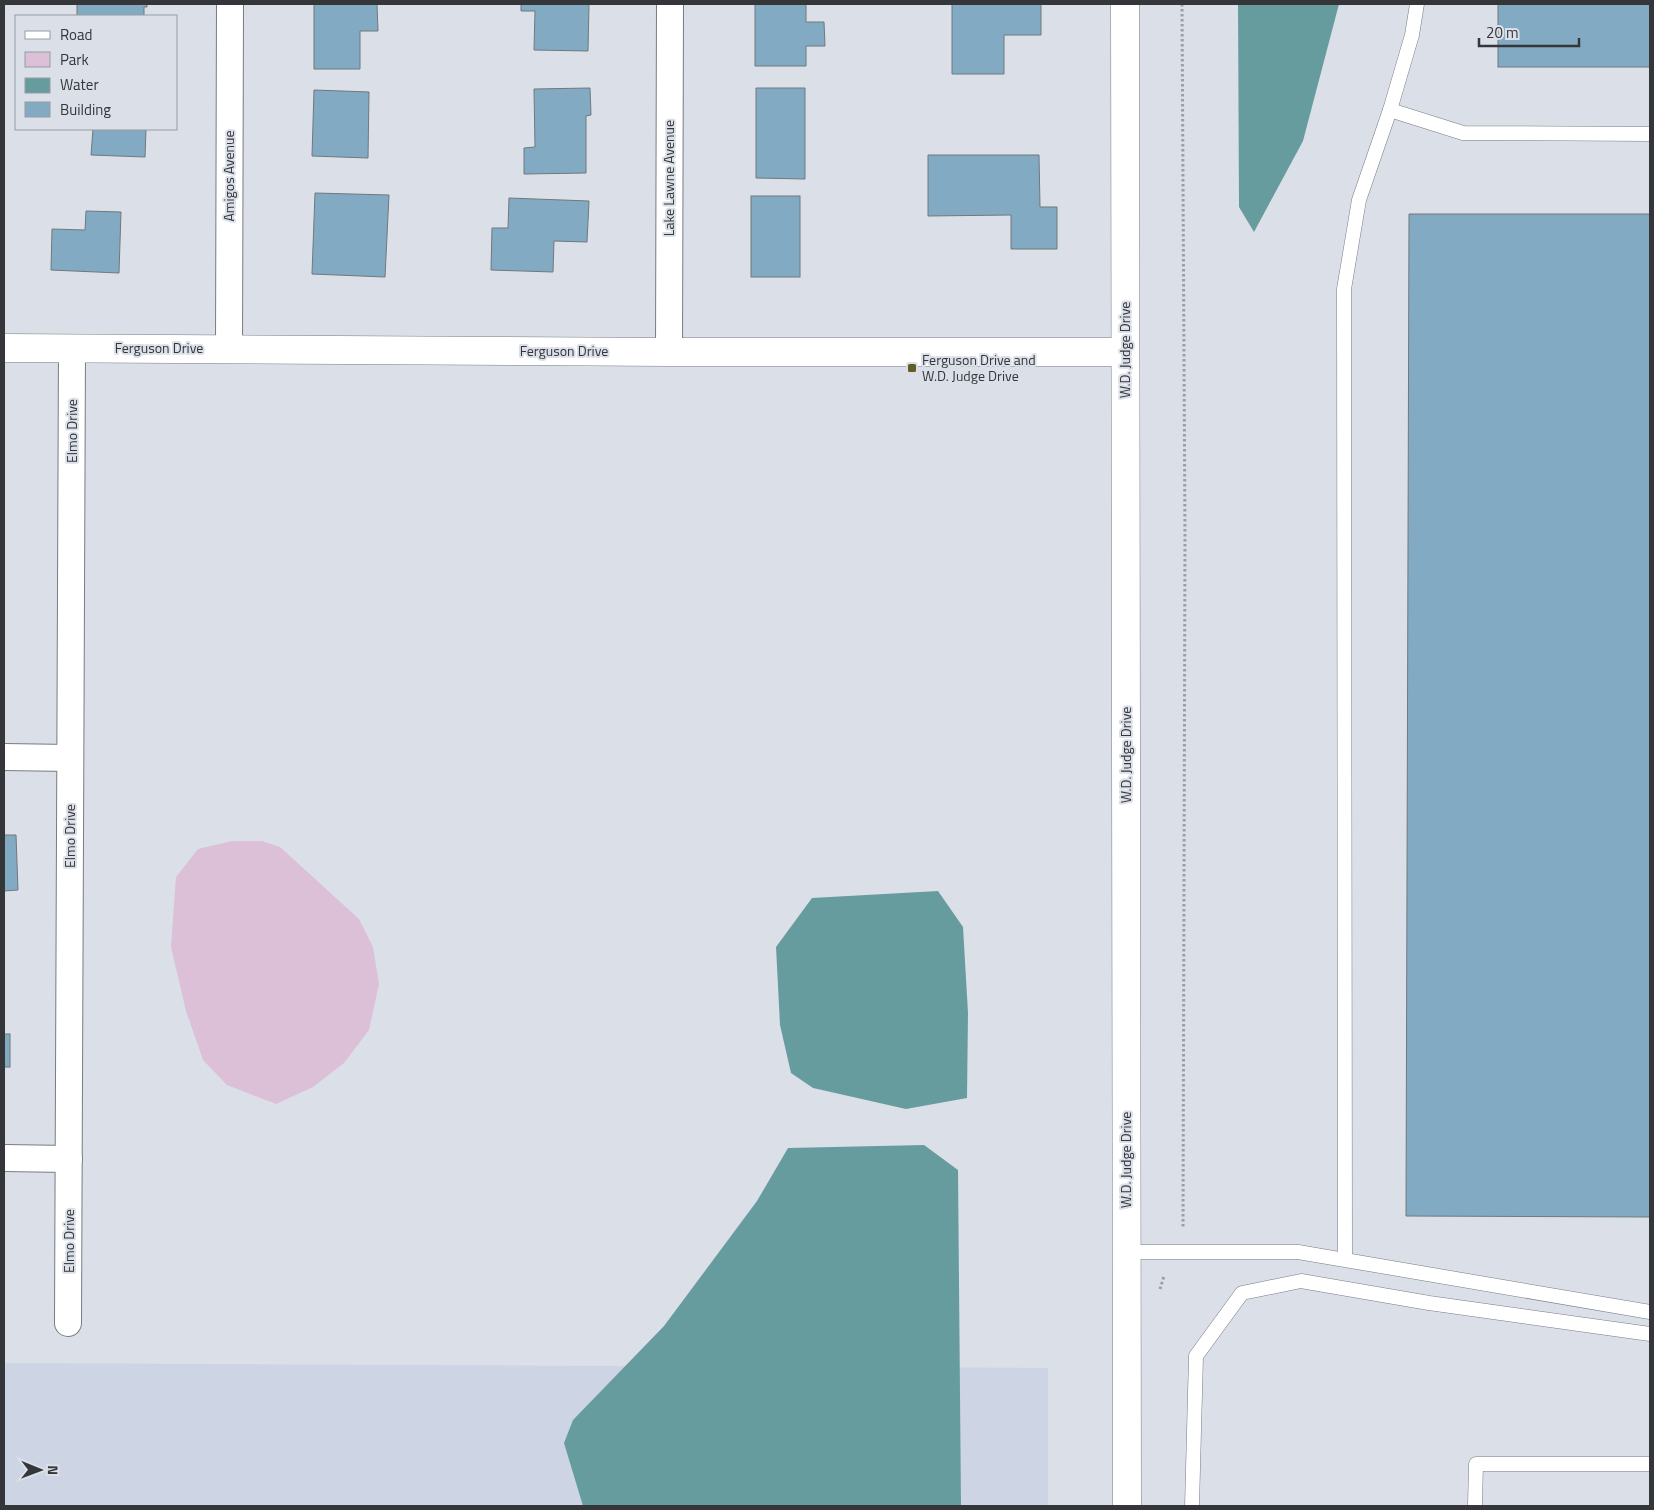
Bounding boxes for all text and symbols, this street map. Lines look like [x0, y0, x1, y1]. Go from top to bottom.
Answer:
legend [15, 15, 178, 130]
scale bar [1479, 15, 1579, 47]
text: 20 m [1486, 21, 1519, 44]
text: Road [60, 23, 92, 46]
text: Park [60, 48, 89, 71]
text: Water [60, 73, 99, 96]
text: Building [60, 98, 111, 121]
street label: Lake Lawne Avenue [658, 120, 679, 236]
street label: Amigos Avenue [218, 130, 239, 222]
street label: W.D. Judge Drive [1114, 302, 1135, 398]
street label: Ferguson Drive [115, 337, 203, 358]
street label: Ferguson Drive [520, 340, 608, 361]
place label: Ferguson Drive and W.D. Judge Drive [922, 349, 1036, 386]
marker: Ferguson Drive and W.D. Judge Drive [906, 362, 918, 374]
street label: Elmo Drive [61, 399, 82, 463]
street label: W.D. Judge Drive [1115, 707, 1136, 803]
street label: Elmo Drive [59, 804, 80, 868]
street label: W.D. Judge Drive [1115, 1112, 1136, 1208]
street label: Elmo Drive [58, 1209, 79, 1273]
north arrow [15, 1445, 65, 1495]
text: N [43, 1465, 64, 1475]

